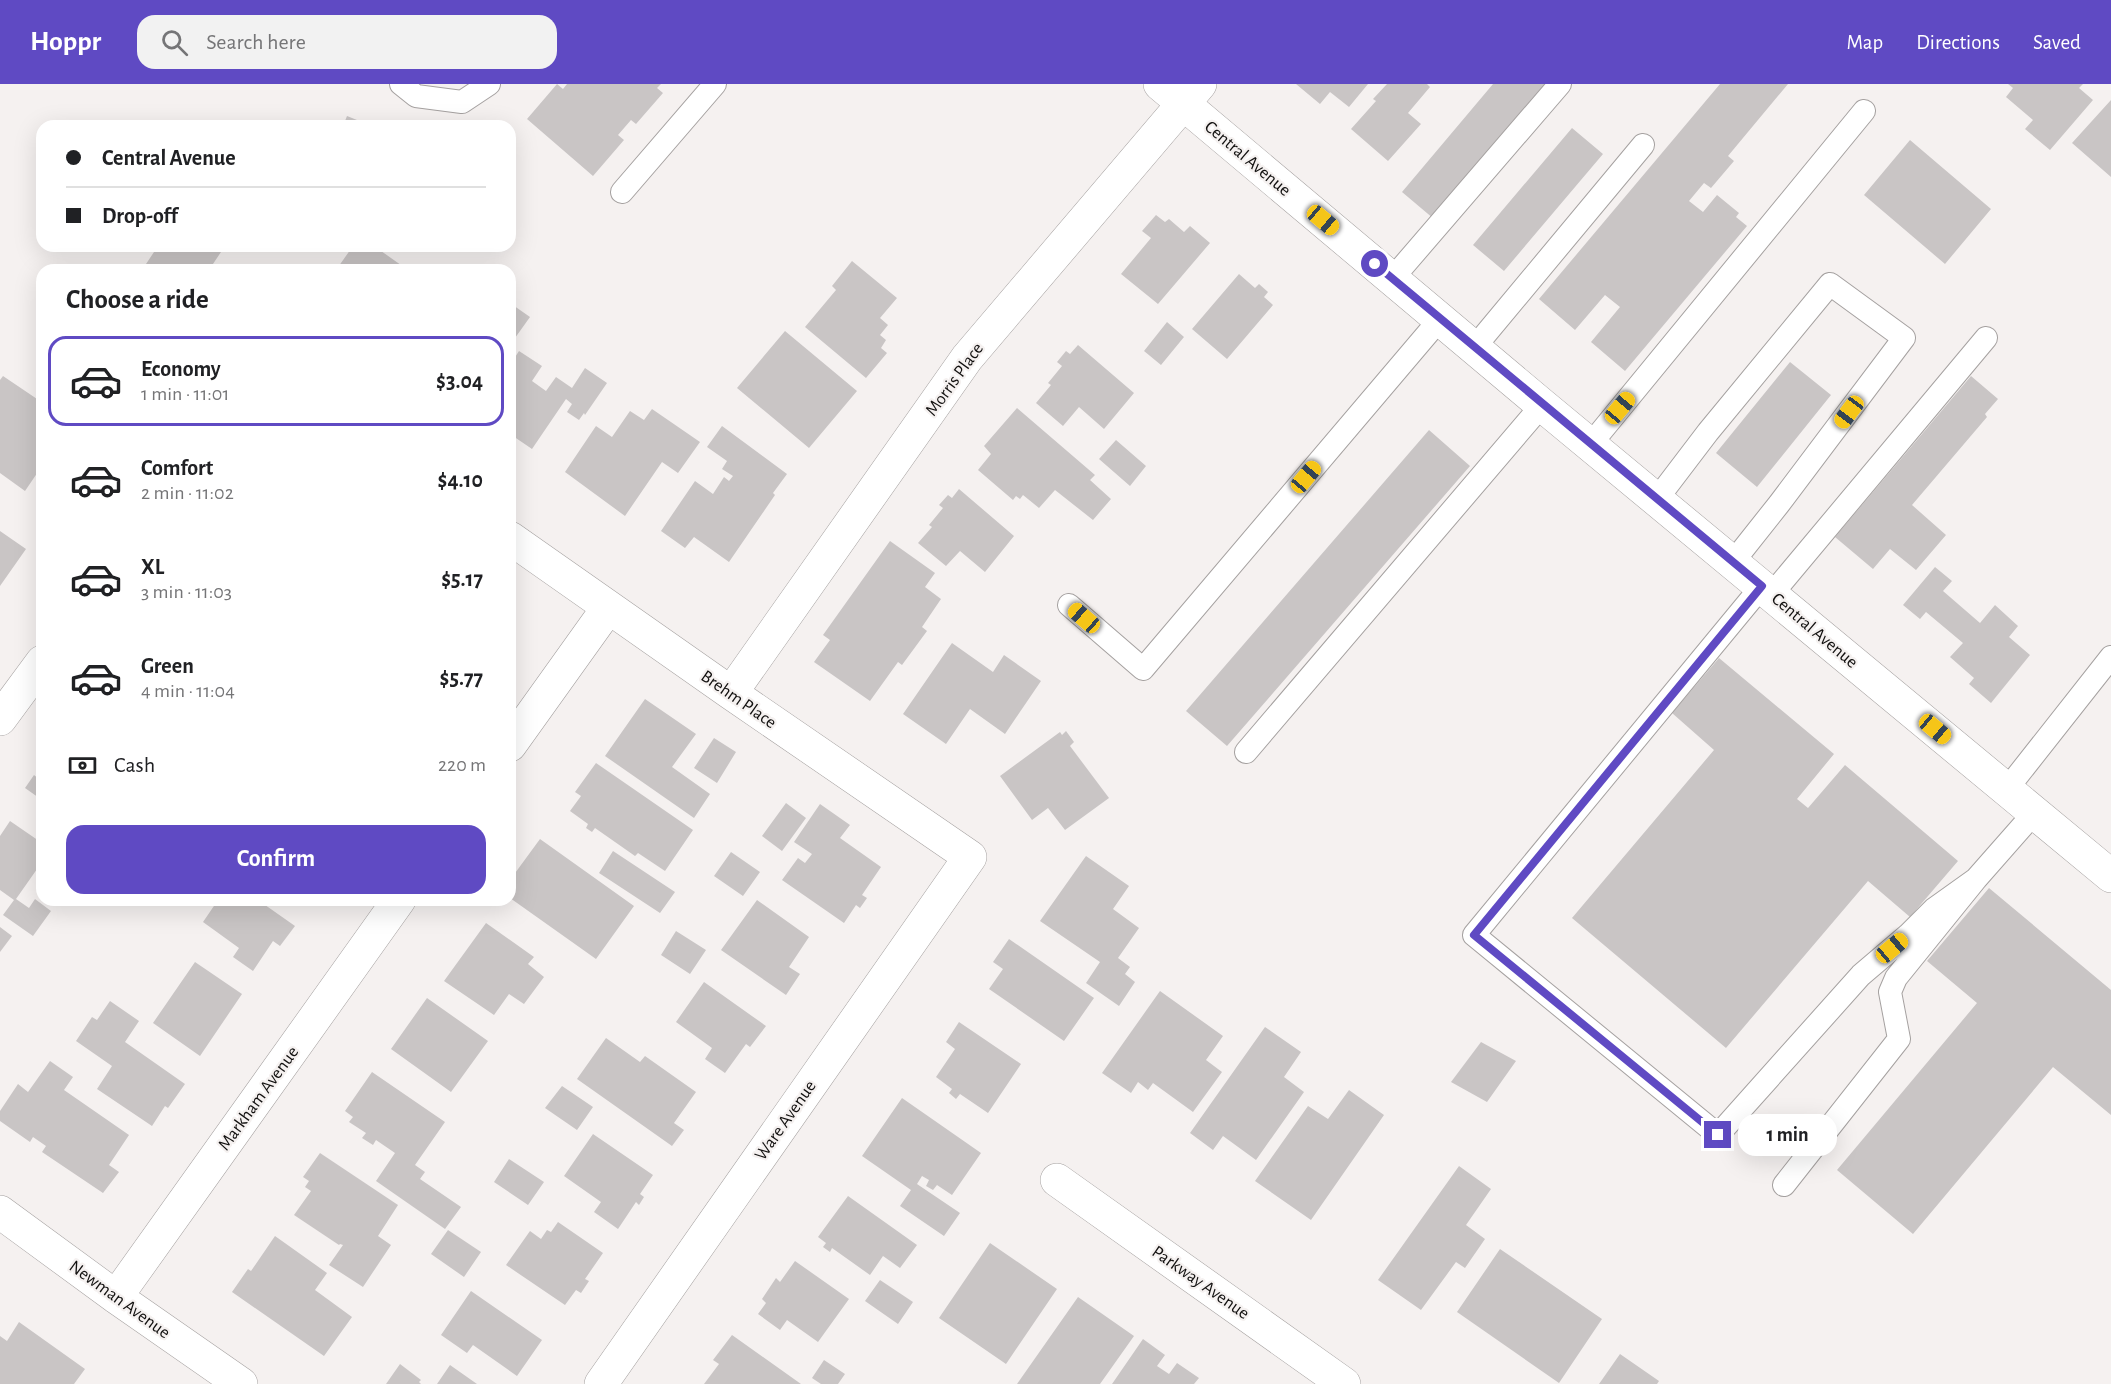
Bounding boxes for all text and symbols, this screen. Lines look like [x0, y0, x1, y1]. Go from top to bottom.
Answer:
search box [137, 15, 557, 69]
icon: search [158, 26, 191, 59]
text: Hoppr [30, 28, 101, 56]
text: Search here [206, 31, 306, 53]
text: Map [1847, 32, 1883, 53]
text: Directions [1916, 32, 2000, 53]
text: Saved [2033, 32, 2081, 53]
street label: Central Avenue [1201, 118, 1294, 200]
text: Central Avenue [102, 147, 236, 169]
car [1303, 202, 1343, 238]
text: Drop-off [102, 205, 178, 227]
route start [1361, 250, 1388, 277]
text: Choose a ride [66, 286, 209, 313]
street label: Morris Place [922, 340, 987, 419]
icon: car [69, 354, 123, 408]
text: Economy [141, 358, 221, 380]
text: $3.04 [436, 370, 483, 392]
text: 1 min · 11:01 [141, 384, 229, 404]
car [1602, 388, 1638, 428]
car [1831, 392, 1867, 432]
icon: car [69, 453, 123, 507]
text: Comfort [141, 457, 213, 479]
car [1288, 457, 1324, 497]
text: $4.10 [438, 469, 483, 491]
text: 2 min · 11:02 [141, 483, 234, 503]
icon: car [69, 552, 123, 606]
text: XL [141, 556, 164, 578]
text: $5.17 [441, 568, 483, 590]
text: 3 min · 11:03 [141, 582, 232, 602]
street label: Central Avenue [1768, 590, 1861, 672]
car [1065, 599, 1103, 637]
icon: car [69, 651, 123, 705]
text: Green [141, 655, 194, 677]
text: $5.77 [440, 667, 483, 689]
street label: Brehm Place [697, 667, 779, 732]
text: 4 min · 11:04 [141, 681, 235, 701]
car [1915, 711, 1955, 747]
icon: cash [66, 749, 99, 782]
text: Cash [114, 754, 155, 776]
text: 220 m [438, 755, 486, 775]
button: Confirm [66, 825, 486, 894]
car [1872, 930, 1912, 966]
street label: Markham Avenue [215, 1043, 302, 1154]
street label: Ware Avenue [752, 1077, 820, 1164]
callout: 1 min [1739, 1114, 1838, 1156]
route end [1704, 1121, 1731, 1148]
text: 1 min [1766, 1125, 1809, 1145]
street label: Parkway Avenue [1149, 1243, 1252, 1323]
street label: Newman Avenue [66, 1257, 173, 1342]

